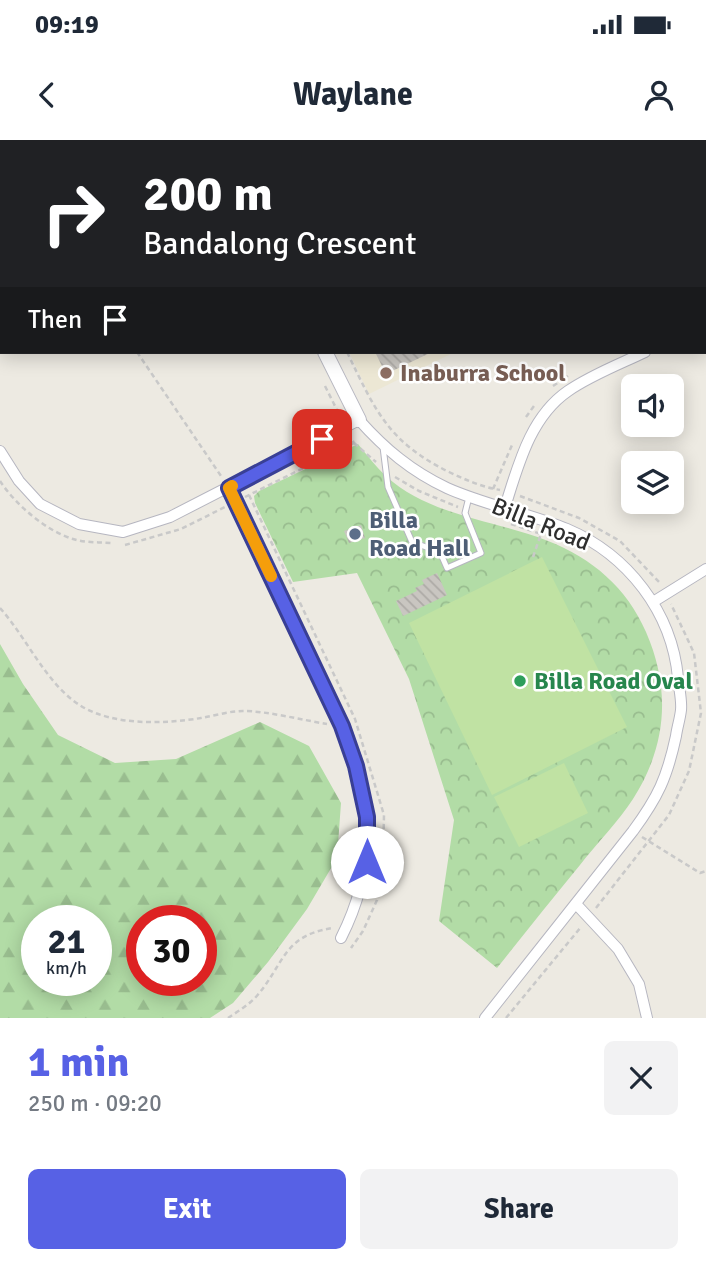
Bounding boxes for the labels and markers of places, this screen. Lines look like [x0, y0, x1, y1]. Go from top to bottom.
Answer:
place label: Inaburra School [400, 358, 566, 388]
marker: Inaburra School [378, 365, 394, 381]
pin [292, 409, 352, 469]
place label: Billa Road Hall [369, 505, 470, 563]
marker: Billa Road Hall [347, 526, 363, 542]
place label: Billa Road Oval [534, 666, 693, 696]
marker: Billa Road Oval [512, 673, 528, 689]

